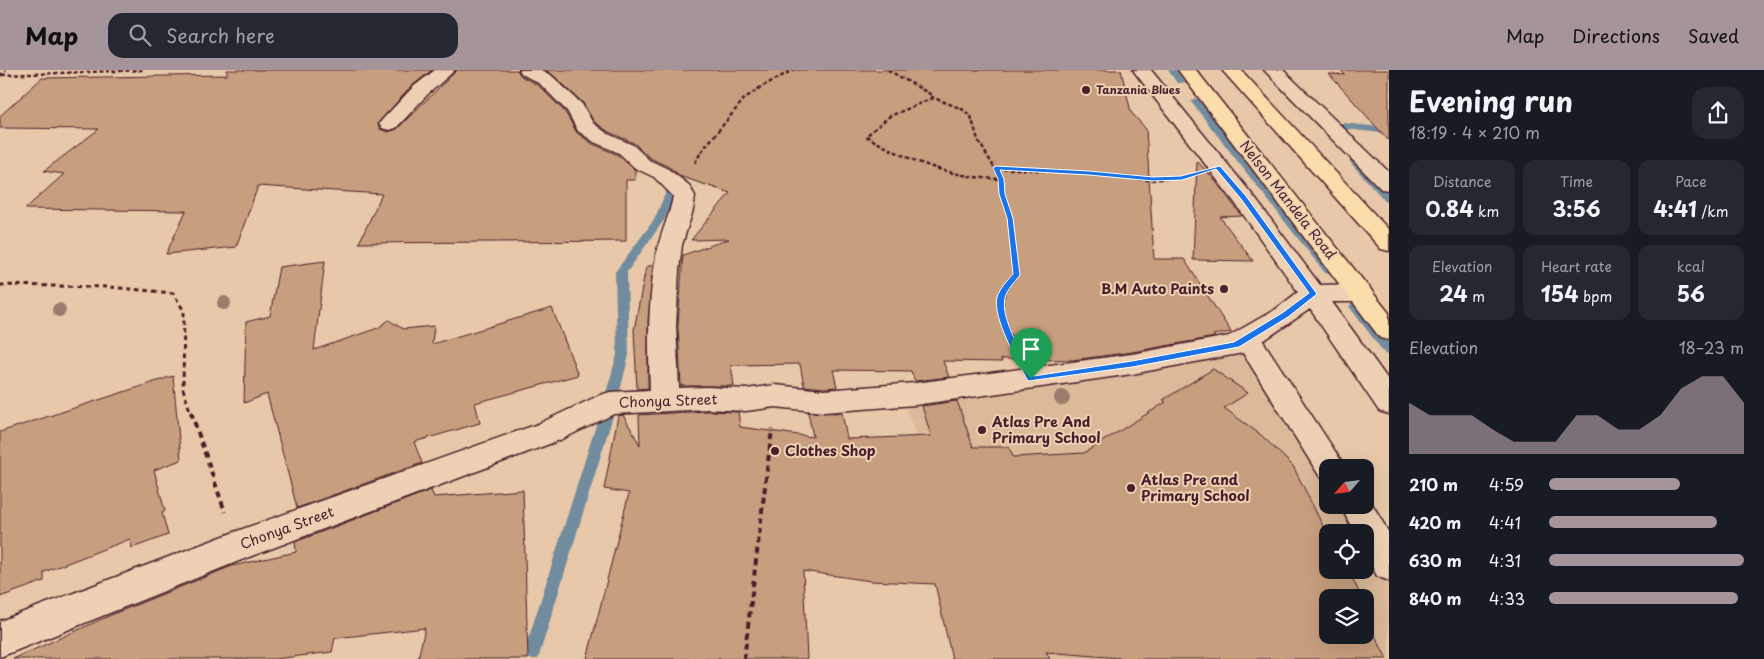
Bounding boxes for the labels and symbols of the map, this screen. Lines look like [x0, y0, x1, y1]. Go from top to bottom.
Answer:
place label: Tanzania Blues [1096, 81, 1180, 98]
marker: Tanzania Blues [1080, 84, 1092, 96]
street label: Nelson Mandela Road [1235, 136, 1342, 264]
place label: B.M Auto Paints [1101, 278, 1214, 299]
marker: B.M Auto Paints [1218, 283, 1230, 295]
pin [1010, 328, 1052, 379]
street label: Chonya Street [618, 388, 718, 413]
place label: Atlas Pre And Primary School [991, 411, 1101, 448]
marker: Atlas Pre And Primary School [976, 424, 988, 436]
place label: Clothes Shop [785, 440, 876, 461]
marker: Clothes Shop [769, 445, 781, 457]
north arrow [1319, 459, 1374, 514]
place label: Atlas Pre and Primary School [1140, 469, 1250, 506]
marker: Atlas Pre and Primary School [1125, 482, 1137, 494]
street label: Chonya Street [237, 501, 337, 554]

